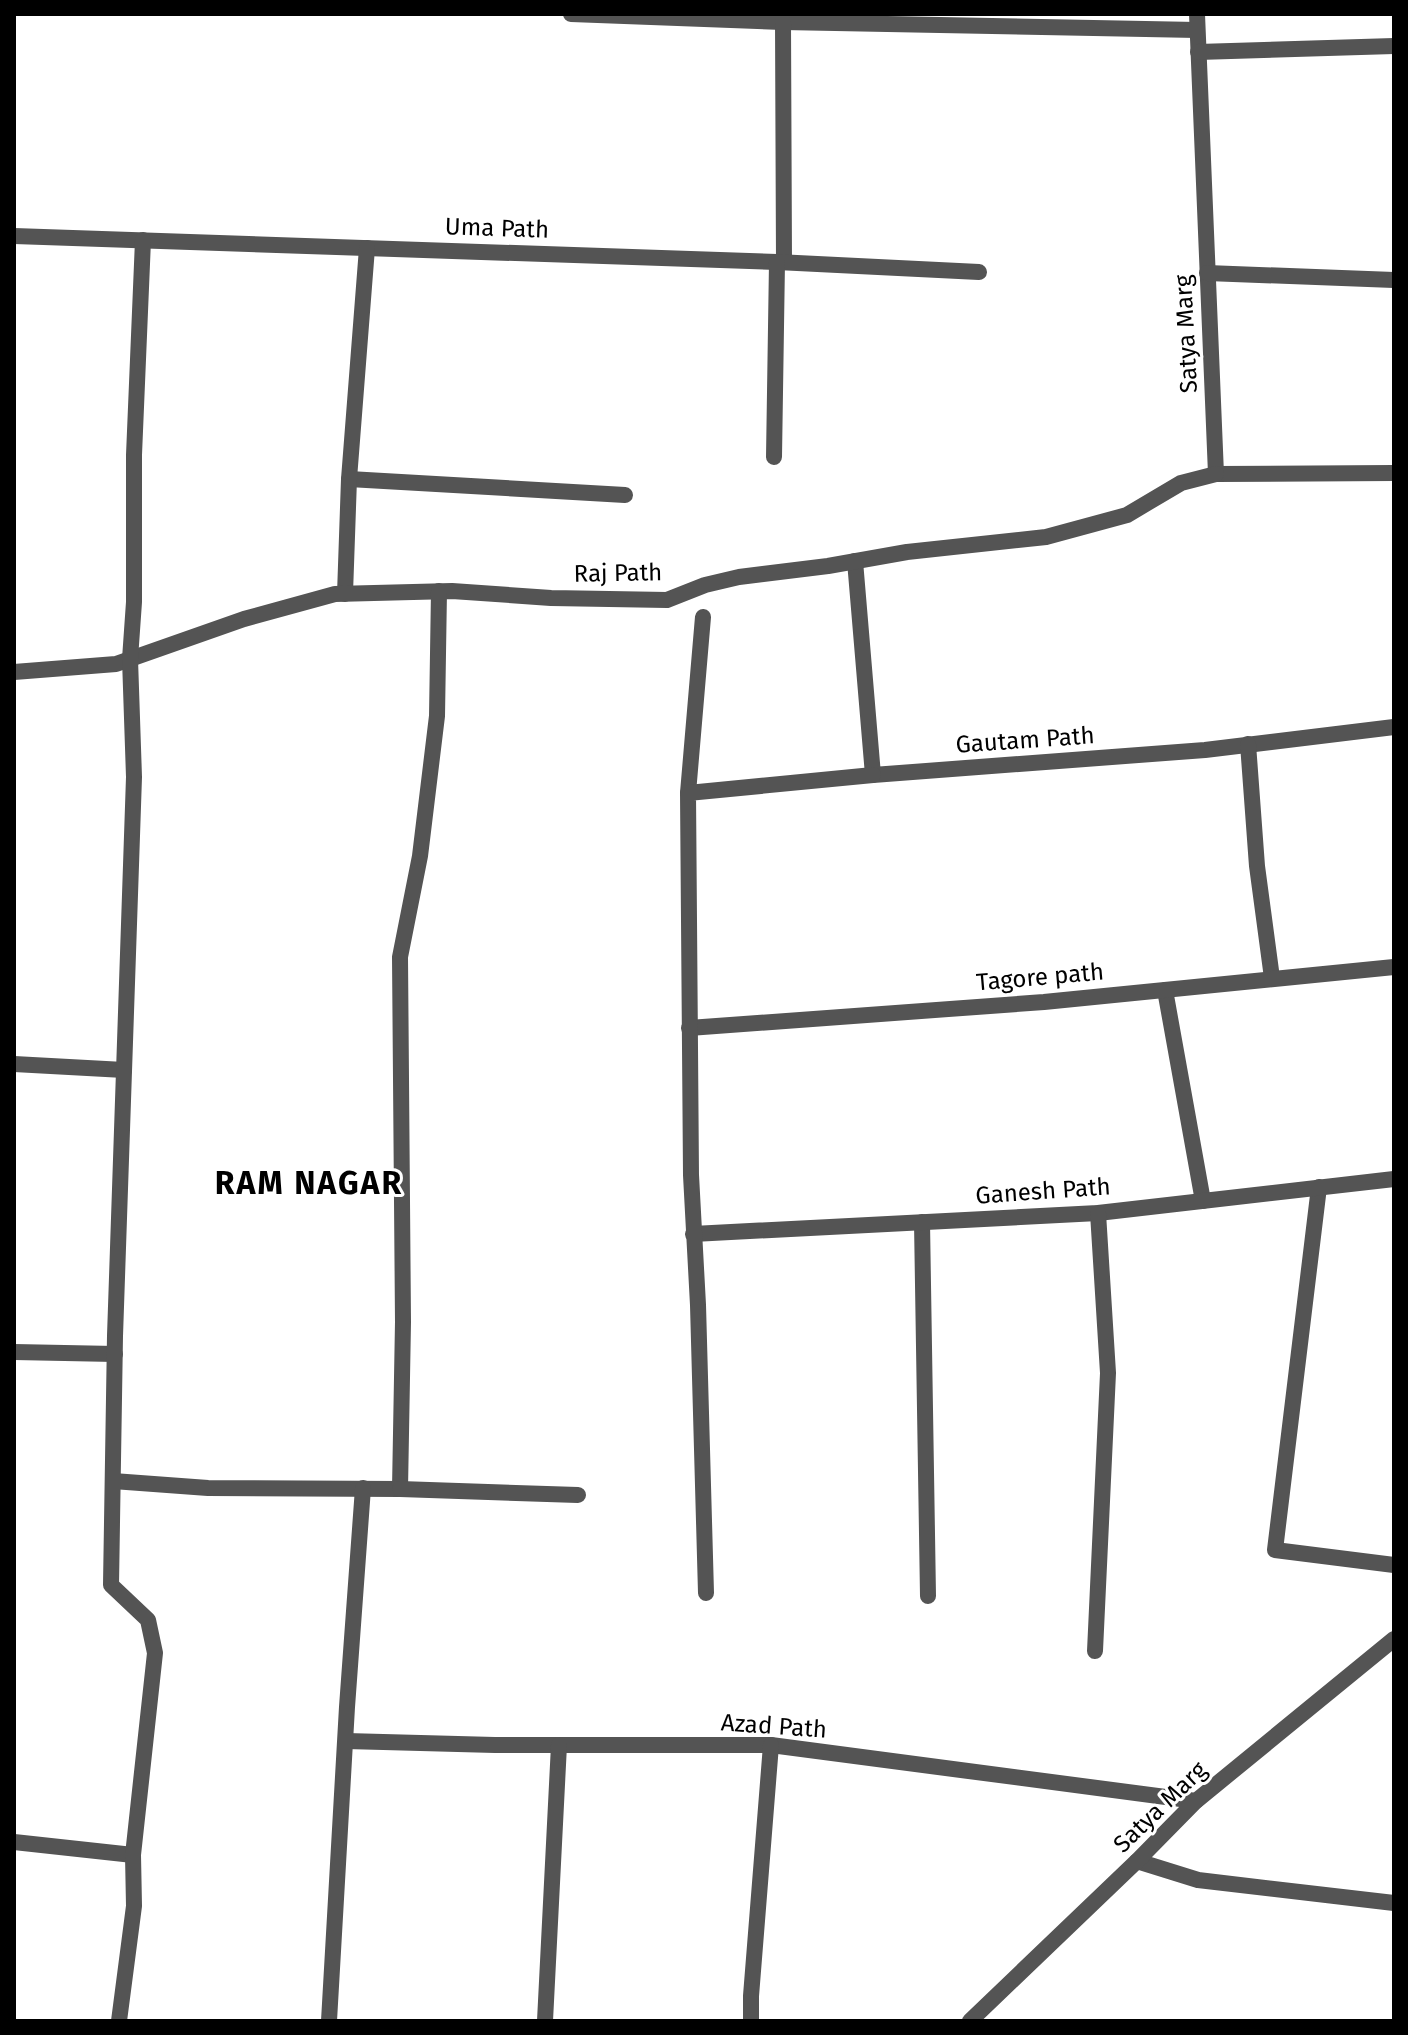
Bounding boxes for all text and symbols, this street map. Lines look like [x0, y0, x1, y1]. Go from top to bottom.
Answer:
street label: Uma Path [444, 212, 550, 244]
street label: Satya Marg [1169, 274, 1203, 394]
street label: Raj Path [573, 558, 663, 588]
street label: Gautam Path [955, 721, 1095, 759]
street label: Tagore path [975, 957, 1105, 997]
district label: RAM NAGAR [215, 1164, 403, 1202]
street label: Ganesh Path [974, 1172, 1112, 1210]
street label: Azad Path [720, 1708, 828, 1744]
street label: Satya Marg [1108, 1755, 1213, 1858]

